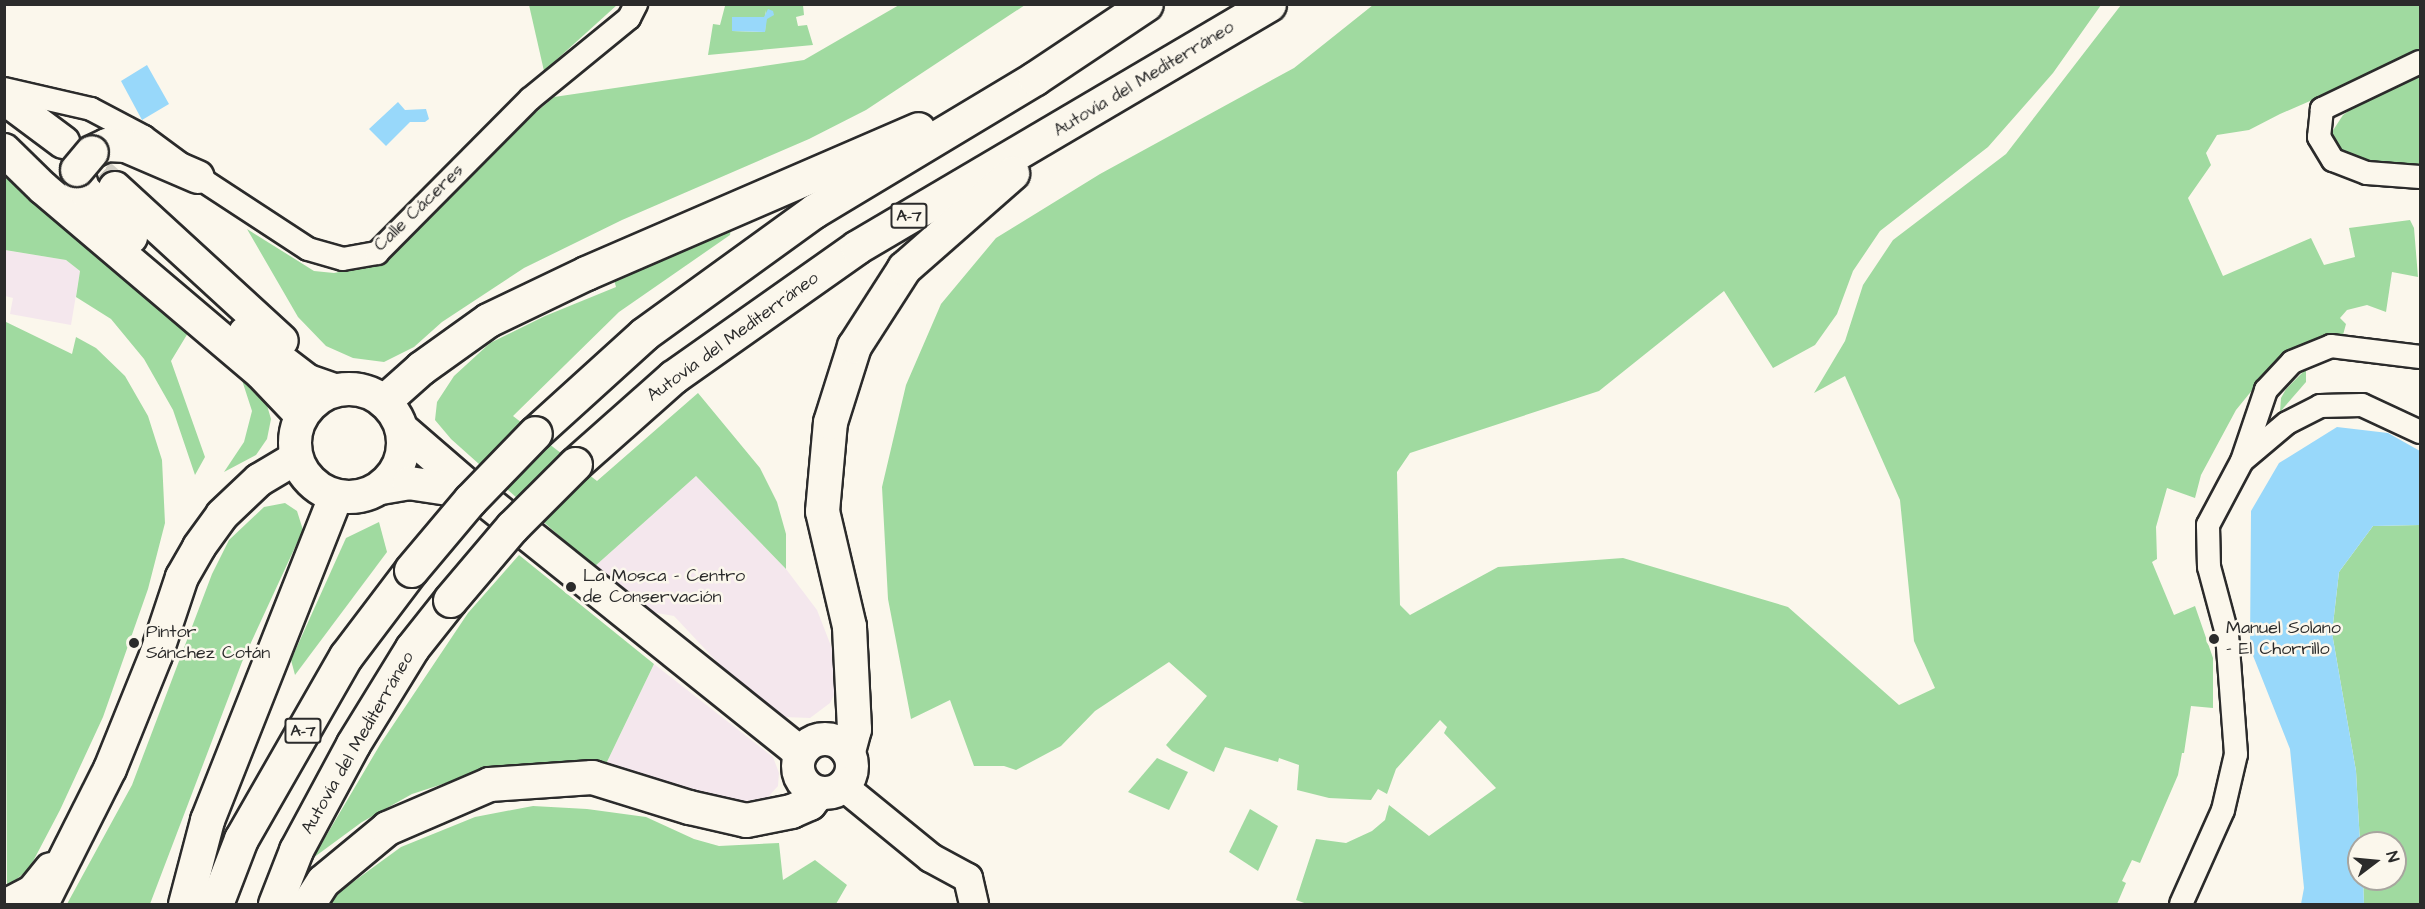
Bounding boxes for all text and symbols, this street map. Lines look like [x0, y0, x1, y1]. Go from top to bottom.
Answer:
street label: Autovía del Mediterráneo [1050, 16, 1238, 142]
street label: Calle Cáceres [370, 160, 468, 256]
road number: A-7 [890, 203, 928, 229]
street label: Autovía del Mediterráneo [643, 267, 823, 407]
place label: La Mosca - Centro de Conservación [583, 566, 745, 608]
marker: La Mosca - Centro de Conservación [564, 580, 578, 594]
place label: Manuel Solano - El Chorrillo [2226, 618, 2341, 660]
place label: Pintor Sánchez Cotán [146, 622, 270, 664]
marker: Manuel Solano - El Chorrillo [2207, 632, 2221, 646]
marker: Pintor Sánchez Cotán [127, 636, 141, 650]
street label: Autovía del Mediterráneo [297, 648, 419, 838]
road number: A-7 [284, 718, 322, 744]
north arrow [2347, 831, 2407, 891]
text: N [2380, 849, 2404, 864]

